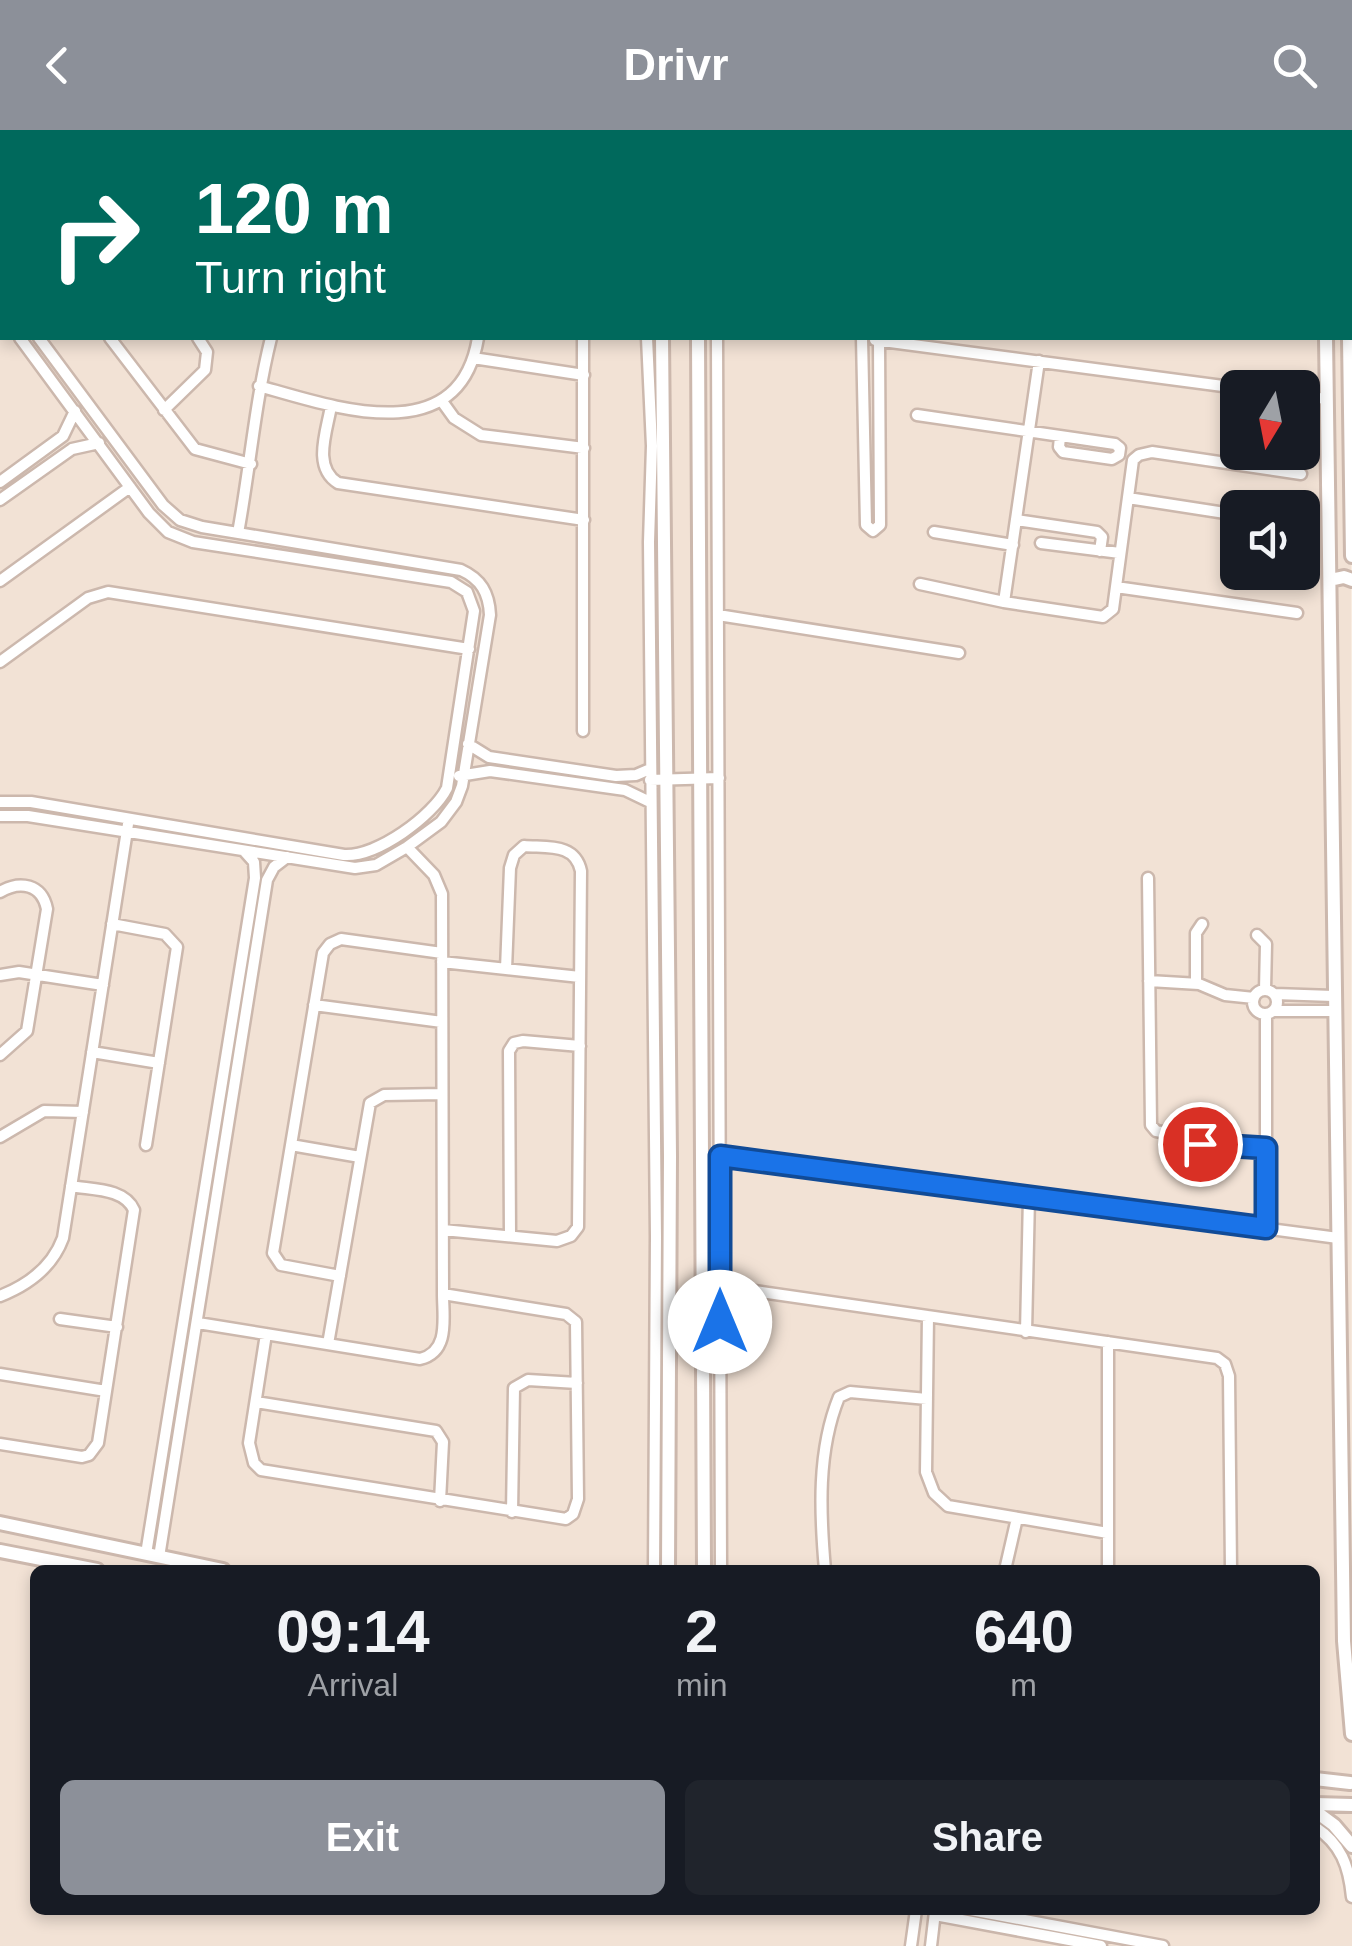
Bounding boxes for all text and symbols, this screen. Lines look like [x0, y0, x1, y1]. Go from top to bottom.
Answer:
icon: back [30, 38, 85, 93]
icon: search [1267, 38, 1322, 93]
text: Drivr [623, 39, 729, 90]
icon: right [30, 170, 160, 300]
text: 120 m [195, 170, 393, 248]
text: Turn right [195, 252, 386, 303]
north arrow [1220, 370, 1320, 470]
map controls [1220, 370, 1320, 590]
button: sound [1220, 490, 1320, 590]
pin [1158, 1102, 1243, 1187]
icon: arrive [1173, 1117, 1228, 1172]
position arrow [668, 1270, 772, 1374]
text: 09:14 [276, 1598, 430, 1665]
text: 2 [685, 1598, 718, 1665]
text: 640 [974, 1598, 1074, 1665]
text: Arrival [308, 1667, 398, 1703]
text: min [676, 1667, 727, 1703]
text: m [1010, 1667, 1037, 1703]
button: Exit [60, 1780, 665, 1895]
button: Share [685, 1780, 1290, 1895]

